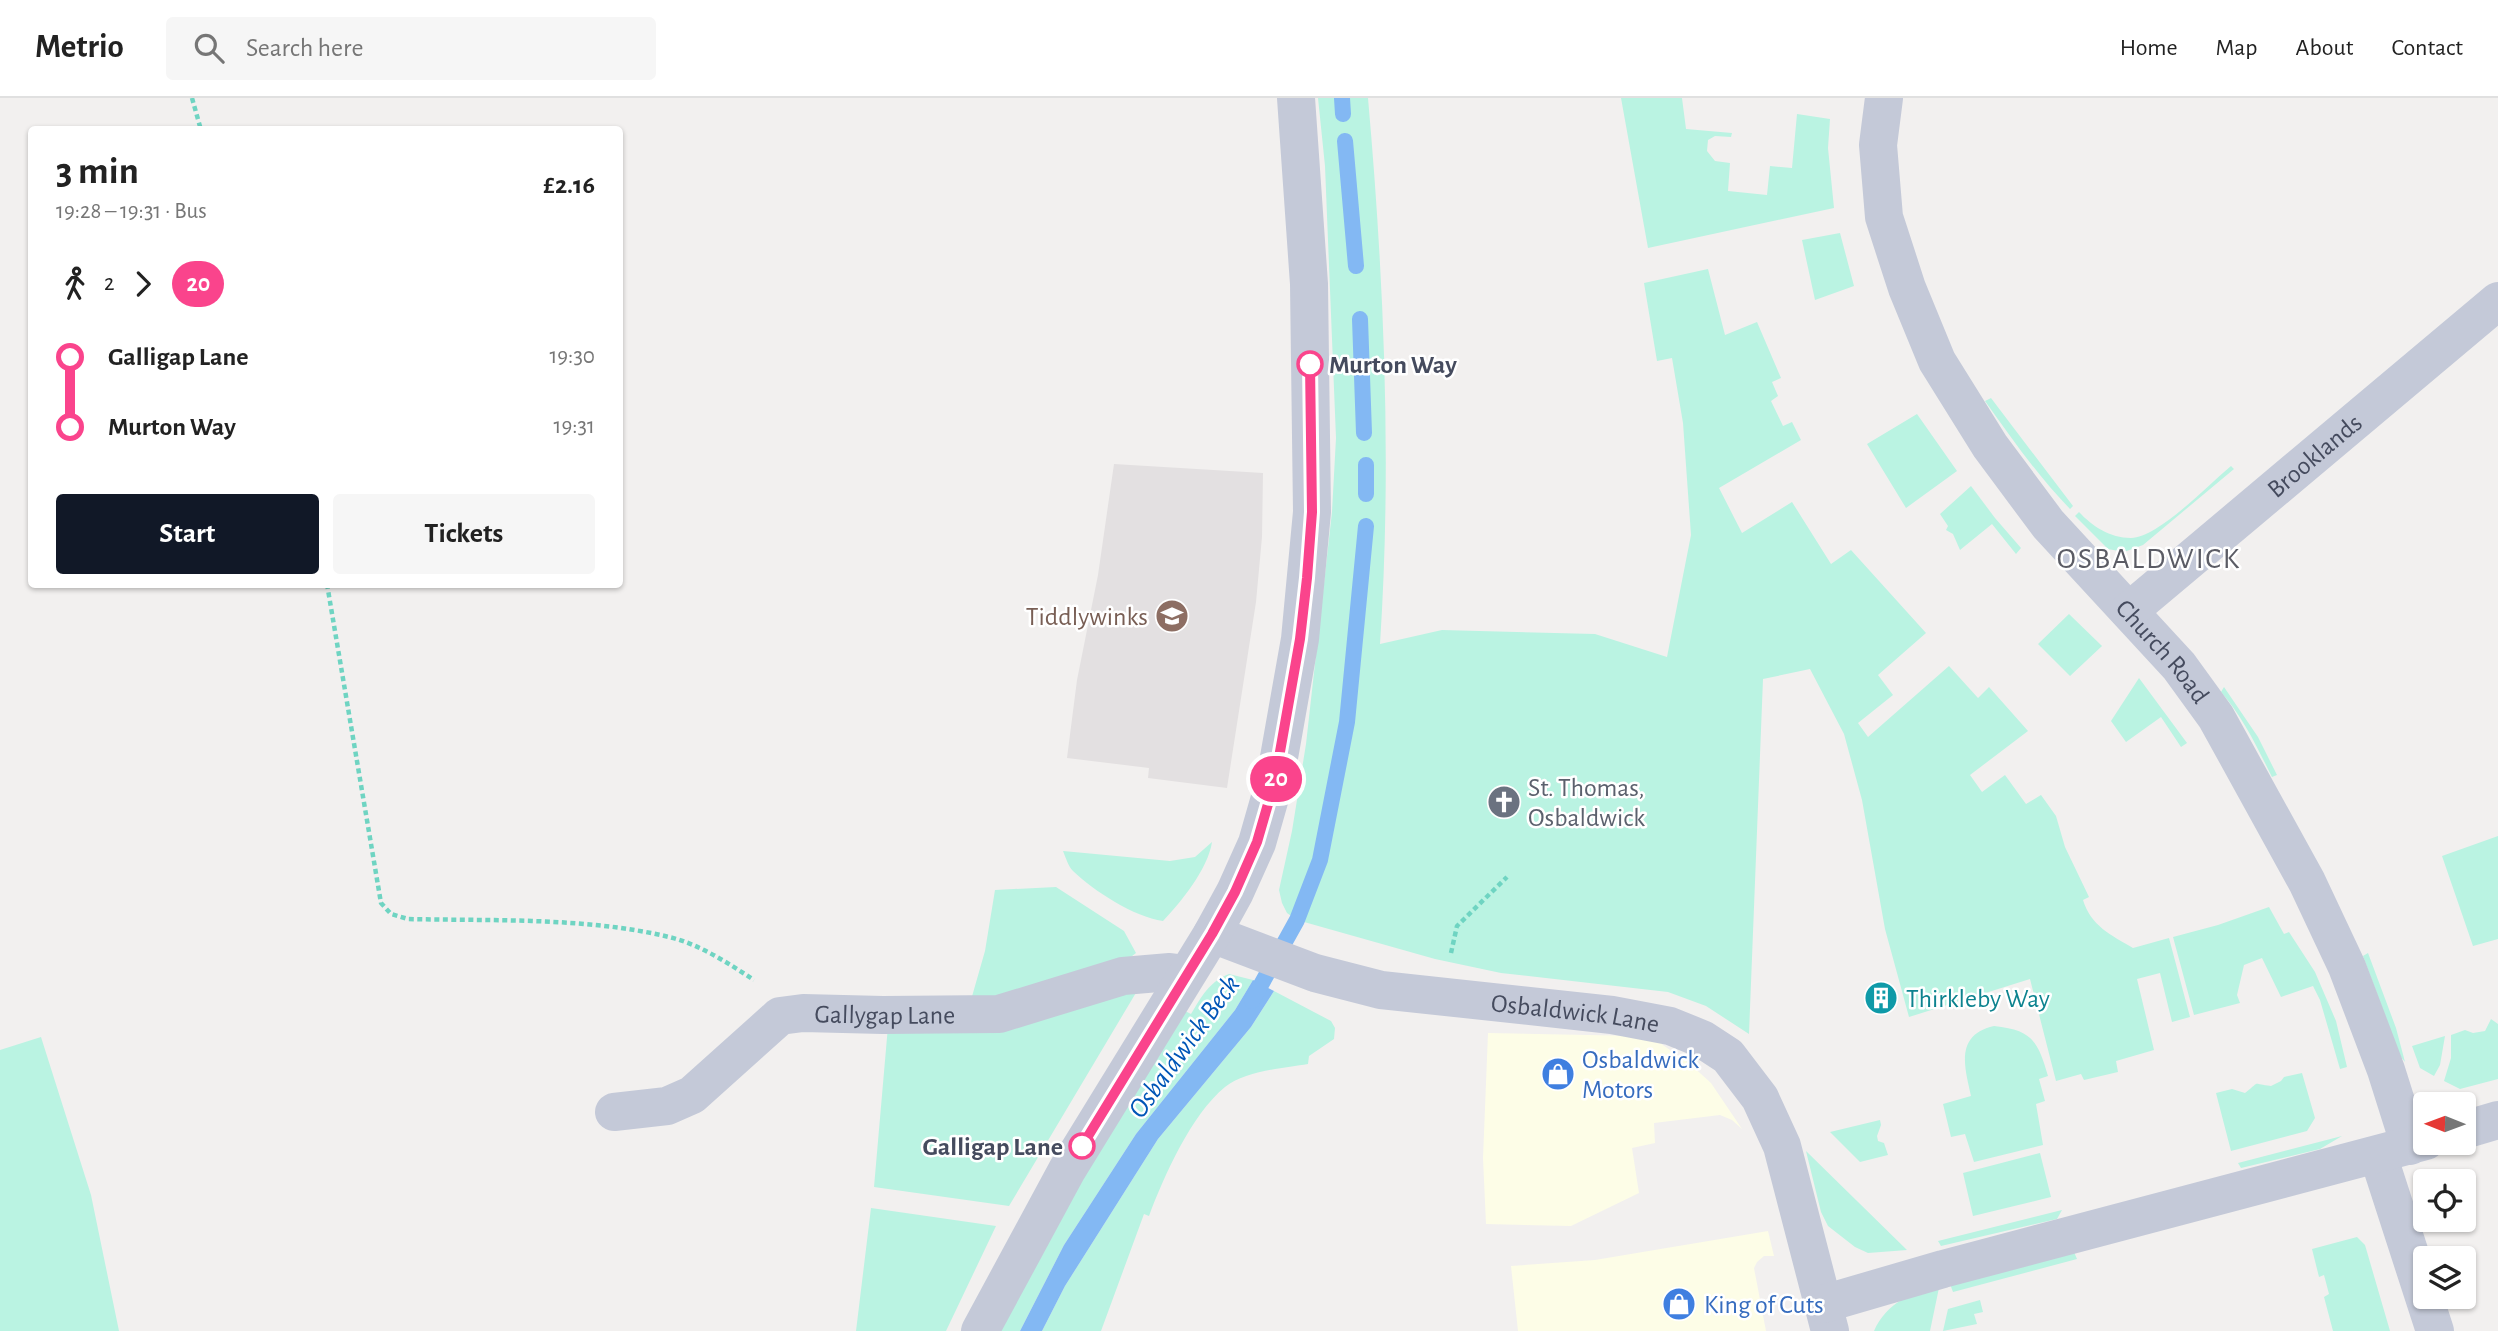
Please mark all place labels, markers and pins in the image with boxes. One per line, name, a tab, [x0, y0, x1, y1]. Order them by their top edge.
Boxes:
marker: Murton Way	[1297, 351, 1323, 377]
place label: Murton Way	[1329, 352, 1457, 378]
school or university icon: Tiddlywinks	[1153, 597, 1191, 635]
place label: Tiddlywinks	[1026, 604, 1148, 630]
place label: St. Thomas, Osbaldwick	[1528, 775, 1645, 831]
church icon: St. Thomas, Osbaldwick	[1485, 783, 1523, 821]
building icon: Thirkleby Way	[1862, 979, 1900, 1017]
place label: Thirkleby Way	[1906, 986, 2050, 1012]
place label: Osbaldwick Motors	[1582, 1047, 1699, 1103]
shop icon: Osbaldwick Motors	[1539, 1055, 1577, 1093]
marker: Galligap Lane	[1069, 1133, 1095, 1159]
place label: Galligap Lane	[923, 1134, 1063, 1160]
shop icon: King of Cuts	[1660, 1285, 1698, 1323]
place label: King of Cuts	[1704, 1292, 1824, 1318]

